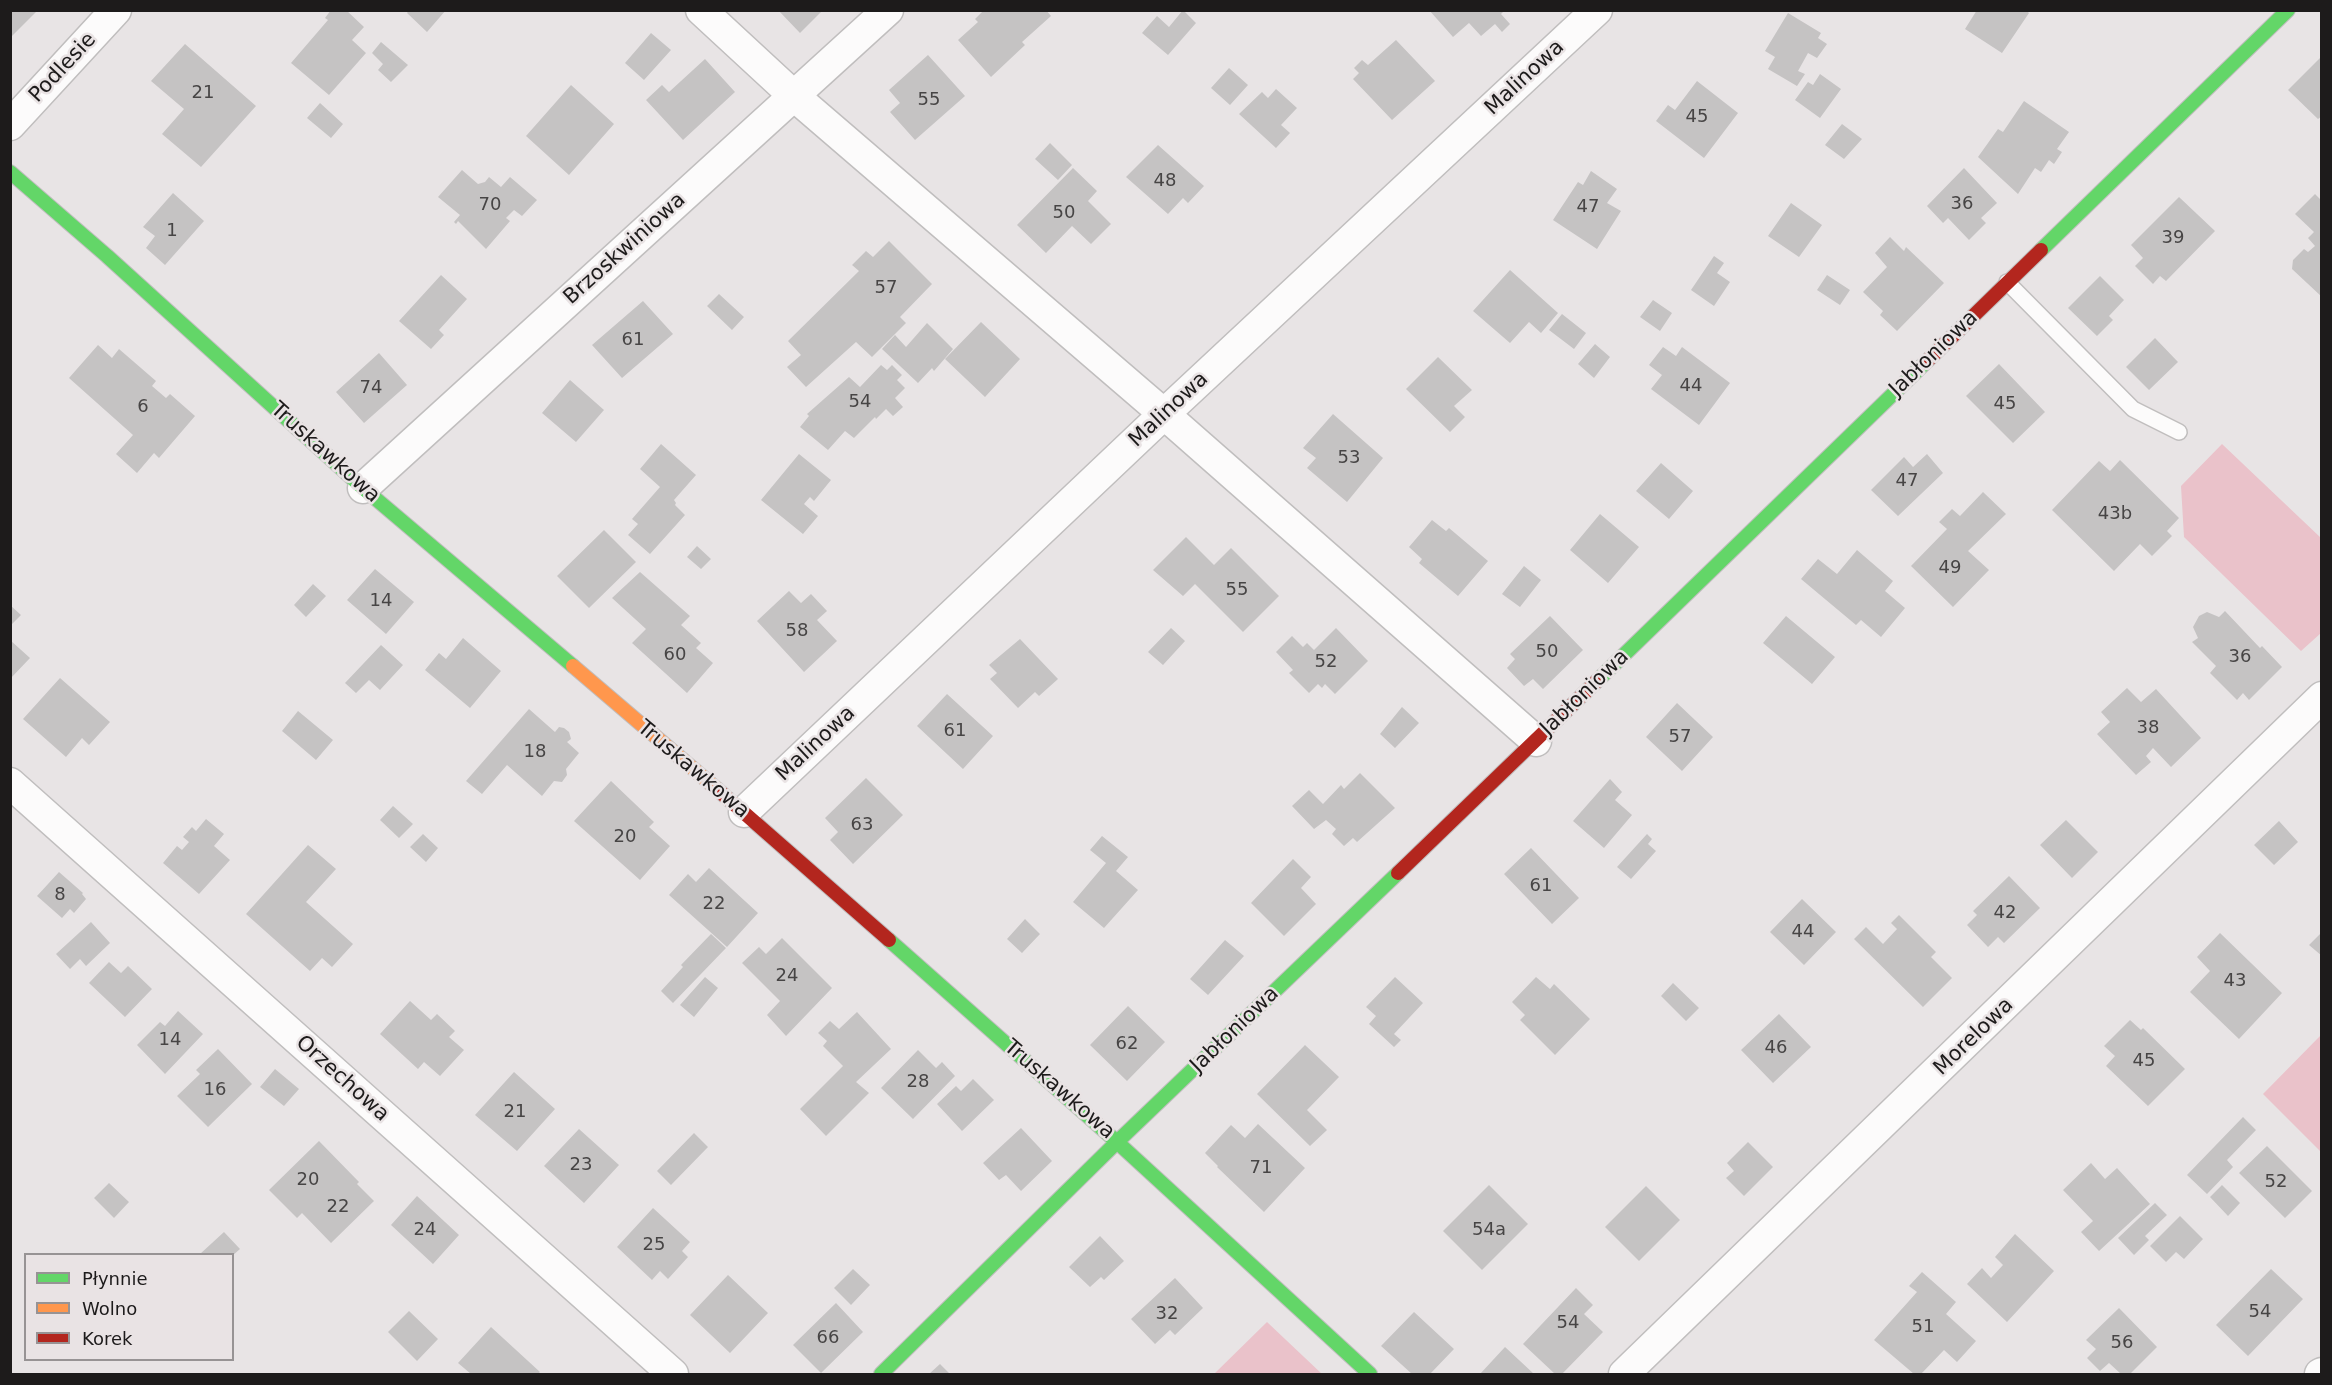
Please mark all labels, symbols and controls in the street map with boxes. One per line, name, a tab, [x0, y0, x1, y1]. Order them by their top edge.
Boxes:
street label: Podlesie	[24, 28, 102, 108]
street label: Malinowa	[1480, 35, 1570, 121]
house number: 21	[192, 82, 214, 104]
house number: 55	[918, 89, 940, 111]
house number: 45	[1686, 106, 1708, 128]
house number: 48	[1154, 170, 1176, 192]
street label: Brzoskwiniowa	[559, 188, 691, 310]
house number: 36	[1951, 193, 1973, 215]
house number: 70	[479, 194, 501, 216]
house number: 47	[1577, 196, 1599, 218]
house number: 50	[1053, 202, 1075, 224]
house number: 1	[166, 220, 178, 242]
house number: 39	[2162, 227, 2184, 249]
house number: 57	[875, 277, 897, 299]
street label: Jabłoniowa	[1885, 306, 1983, 402]
house number: 61	[622, 329, 644, 351]
street label: Malinowa	[1124, 367, 1214, 453]
house number: 44	[1680, 375, 1702, 397]
house number: 74	[360, 377, 382, 399]
house number: 54	[849, 391, 871, 413]
house number: 45	[1994, 393, 2016, 415]
house number: 6	[137, 396, 149, 418]
street label: Truskawkowa	[265, 397, 385, 509]
house number: 53	[1338, 447, 1360, 469]
house number: 47	[1896, 470, 1918, 492]
house number: 43b	[2098, 503, 2132, 525]
house number: 49	[1939, 557, 1961, 579]
house number: 55	[1226, 579, 1248, 601]
house number: 14	[370, 590, 392, 612]
house number: 58	[786, 620, 808, 642]
house number: 50	[1536, 641, 1558, 663]
house number: 60	[664, 644, 686, 666]
street label: Jabłoniowa	[1536, 645, 1634, 741]
house number: 36	[2229, 646, 2251, 668]
house number: 52	[1315, 651, 1337, 673]
street label: Malinowa	[771, 701, 861, 787]
street label: Truskawkowa	[632, 716, 754, 824]
house number: 38	[2137, 717, 2159, 739]
house number: 61	[944, 720, 966, 742]
house number: 57	[1669, 726, 1691, 748]
house number: 18	[524, 741, 546, 763]
house number: 63	[851, 814, 873, 836]
house number: 20	[614, 826, 636, 848]
house number: 61	[1530, 875, 1552, 897]
house number: 8	[54, 884, 66, 906]
house number: 22	[703, 893, 725, 915]
house number: 42	[1994, 902, 2016, 924]
house number: 44	[1792, 921, 1814, 943]
house number: 24	[776, 965, 798, 987]
house number: 43	[2224, 970, 2246, 992]
street label: Jabłoniowa	[1186, 982, 1284, 1078]
street label: Morelowa	[1929, 993, 2019, 1081]
house number: 14	[159, 1029, 181, 1051]
street label: Orzechowa	[290, 1031, 394, 1127]
house number: 62	[1116, 1033, 1138, 1055]
street label: Truskawkowa	[998, 1035, 1120, 1145]
house number: 46	[1765, 1037, 1787, 1059]
house number: 45	[2133, 1050, 2155, 1072]
house number: 28	[907, 1071, 929, 1093]
house number: 16	[204, 1079, 226, 1101]
house number: 21	[504, 1101, 526, 1123]
house number: 23	[570, 1154, 592, 1176]
house number: 71	[1250, 1157, 1272, 1179]
house number: 20	[297, 1169, 319, 1191]
house number: 52	[2265, 1171, 2287, 1193]
house number: 22	[327, 1196, 349, 1218]
house number: 24	[414, 1219, 436, 1241]
house number: 54a	[1472, 1219, 1506, 1241]
house number: 25	[643, 1234, 665, 1256]
legend	[24, 1253, 234, 1361]
text: Płynnie	[82, 1268, 148, 1289]
text: Wolno	[82, 1298, 137, 1319]
house number: 54	[2249, 1301, 2271, 1323]
house number: 32	[1156, 1303, 1178, 1325]
house number: 54	[1557, 1312, 1579, 1334]
house number: 51	[1912, 1316, 1934, 1338]
house number: 66	[817, 1327, 839, 1349]
text: Korek	[82, 1328, 132, 1349]
house number: 56	[2111, 1332, 2133, 1354]

